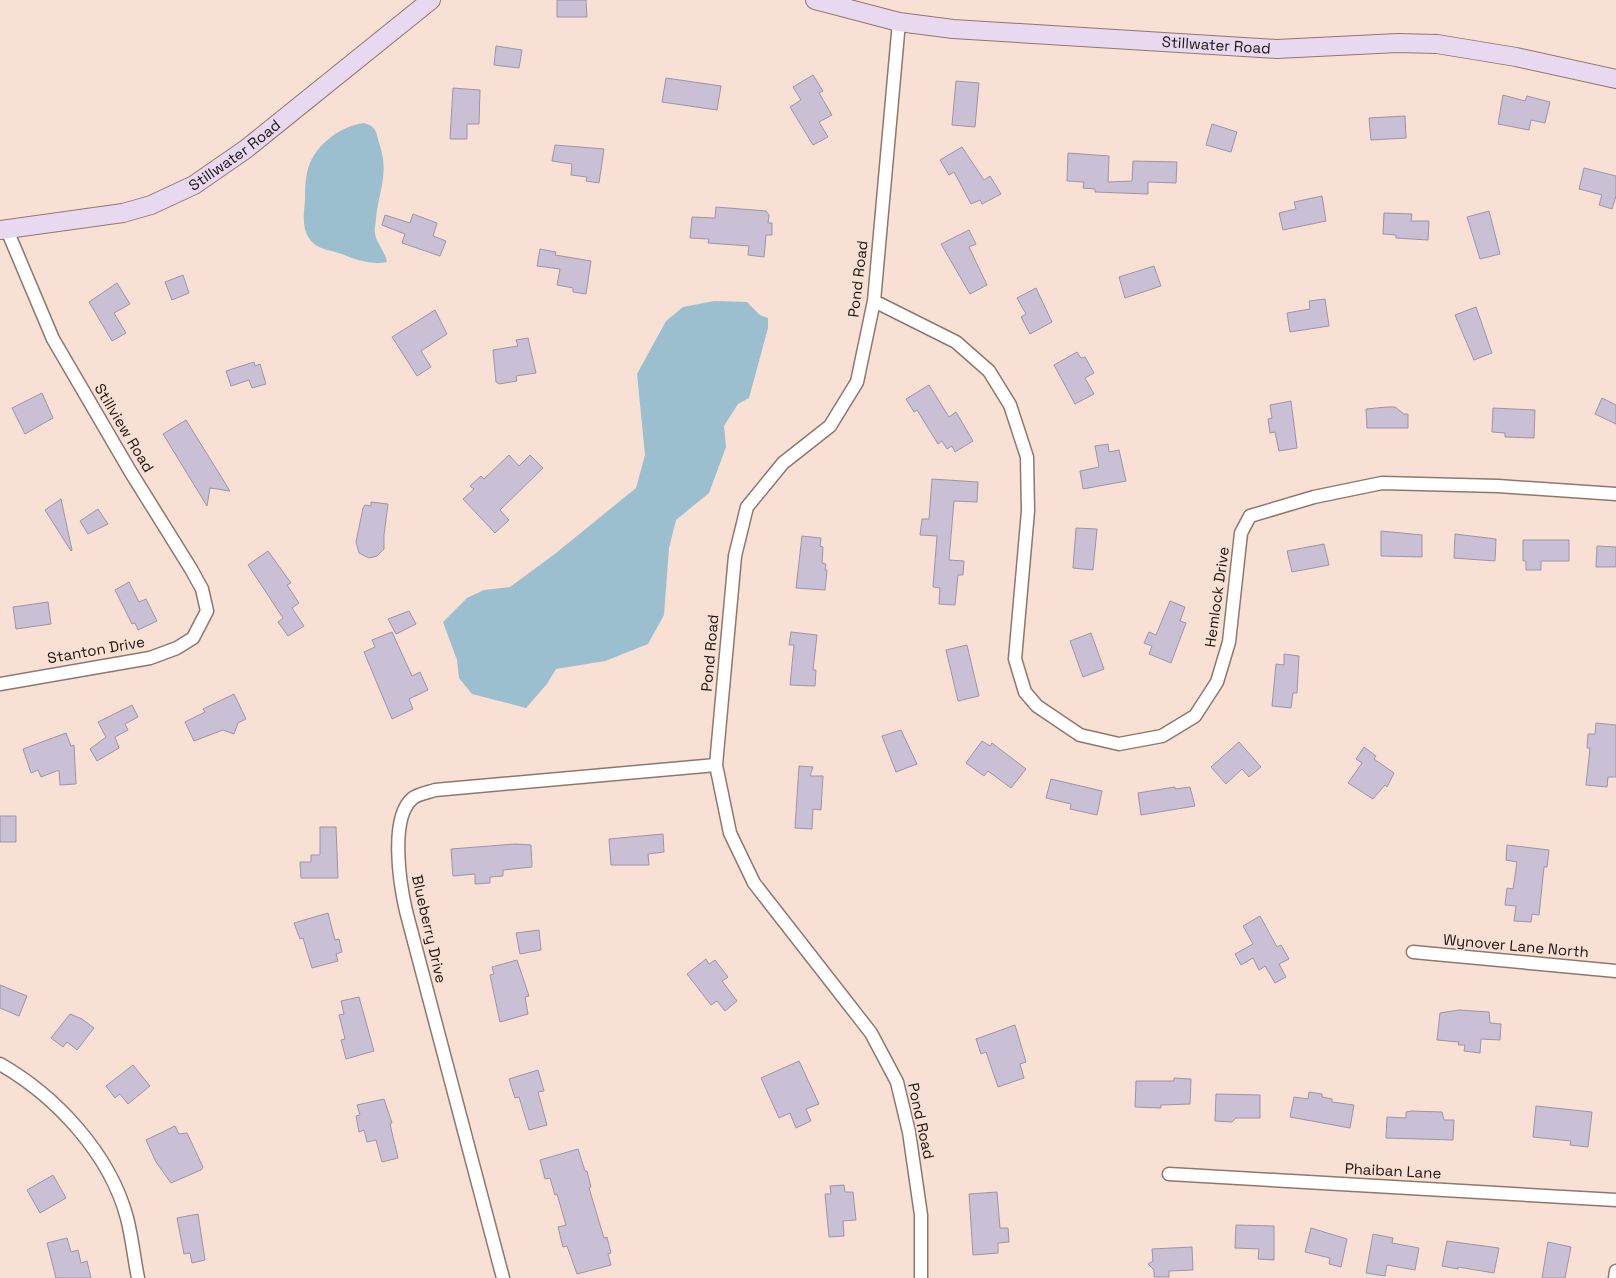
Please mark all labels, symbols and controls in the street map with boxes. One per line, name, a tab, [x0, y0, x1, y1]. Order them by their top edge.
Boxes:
street label: Stillwater Road	[1161, 32, 1271, 58]
street label: Stillwater Road	[185, 115, 284, 195]
street label: Pond Road	[843, 239, 872, 319]
street label: Stillview Road	[90, 380, 158, 476]
street label: Hemlock Drive	[1200, 545, 1233, 648]
street label: Pond Road	[697, 613, 722, 692]
street label: Stanton Drive	[46, 632, 146, 667]
street label: Blueberry Drive	[408, 873, 451, 985]
street label: Wynover Lane North	[1442, 930, 1590, 961]
street label: Pond Road	[904, 1081, 939, 1161]
street label: Phaiban Lane	[1344, 1158, 1442, 1183]

